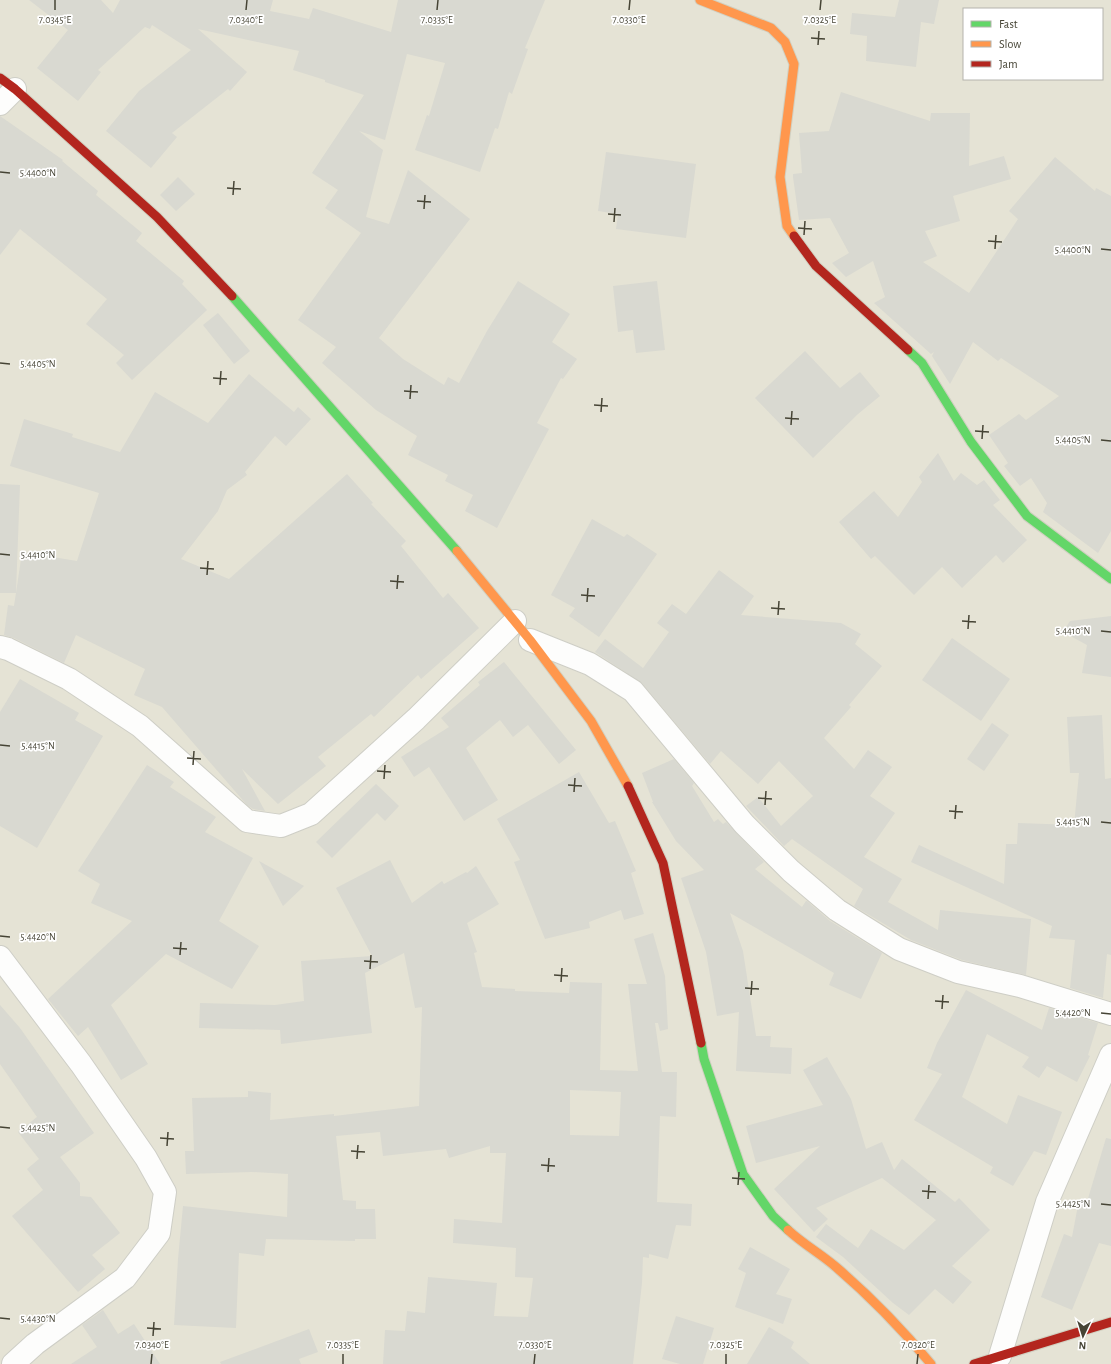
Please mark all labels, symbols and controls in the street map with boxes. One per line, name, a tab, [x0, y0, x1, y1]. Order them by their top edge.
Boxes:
legend	[963, 8, 1103, 80]
text: 7.0345°E	[39, 15, 71, 25]
text: 7.0340°E	[229, 15, 263, 25]
text: 7.0335°E	[421, 15, 453, 25]
text: 7.0330°E	[612, 15, 646, 25]
text: 7.0325°E	[804, 15, 836, 25]
text: Fast	[999, 18, 1018, 30]
text: Slow	[999, 38, 1021, 50]
text: Jam	[999, 58, 1018, 70]
text: 5.4400°N	[20, 168, 56, 178]
text: 5.4400°N	[1055, 245, 1091, 255]
text: 5.4405°N	[20, 359, 56, 369]
text: 5.4405°N	[1055, 435, 1091, 445]
text: 5.4410°N	[21, 550, 55, 560]
text: 5.4410°N	[1056, 626, 1090, 636]
text: 5.4415°N	[21, 741, 55, 751]
text: 5.4415°N	[1056, 817, 1090, 827]
text: 5.4420°N	[20, 932, 56, 942]
text: 5.4420°N	[1055, 1008, 1091, 1018]
text: 5.4425°N	[21, 1123, 55, 1133]
text: 5.4425°N	[1056, 1199, 1090, 1209]
text: 5.4430°N	[20, 1314, 56, 1324]
north arrow	[1063, 1316, 1103, 1356]
text: 7.0340°E	[135, 1340, 169, 1350]
text: 7.0335°E	[327, 1340, 359, 1350]
text: 7.0330°E	[518, 1340, 552, 1350]
text: 7.0325°E	[710, 1340, 742, 1350]
text: 7.0320°E	[901, 1340, 935, 1350]
text: N	[1078, 1340, 1087, 1351]

